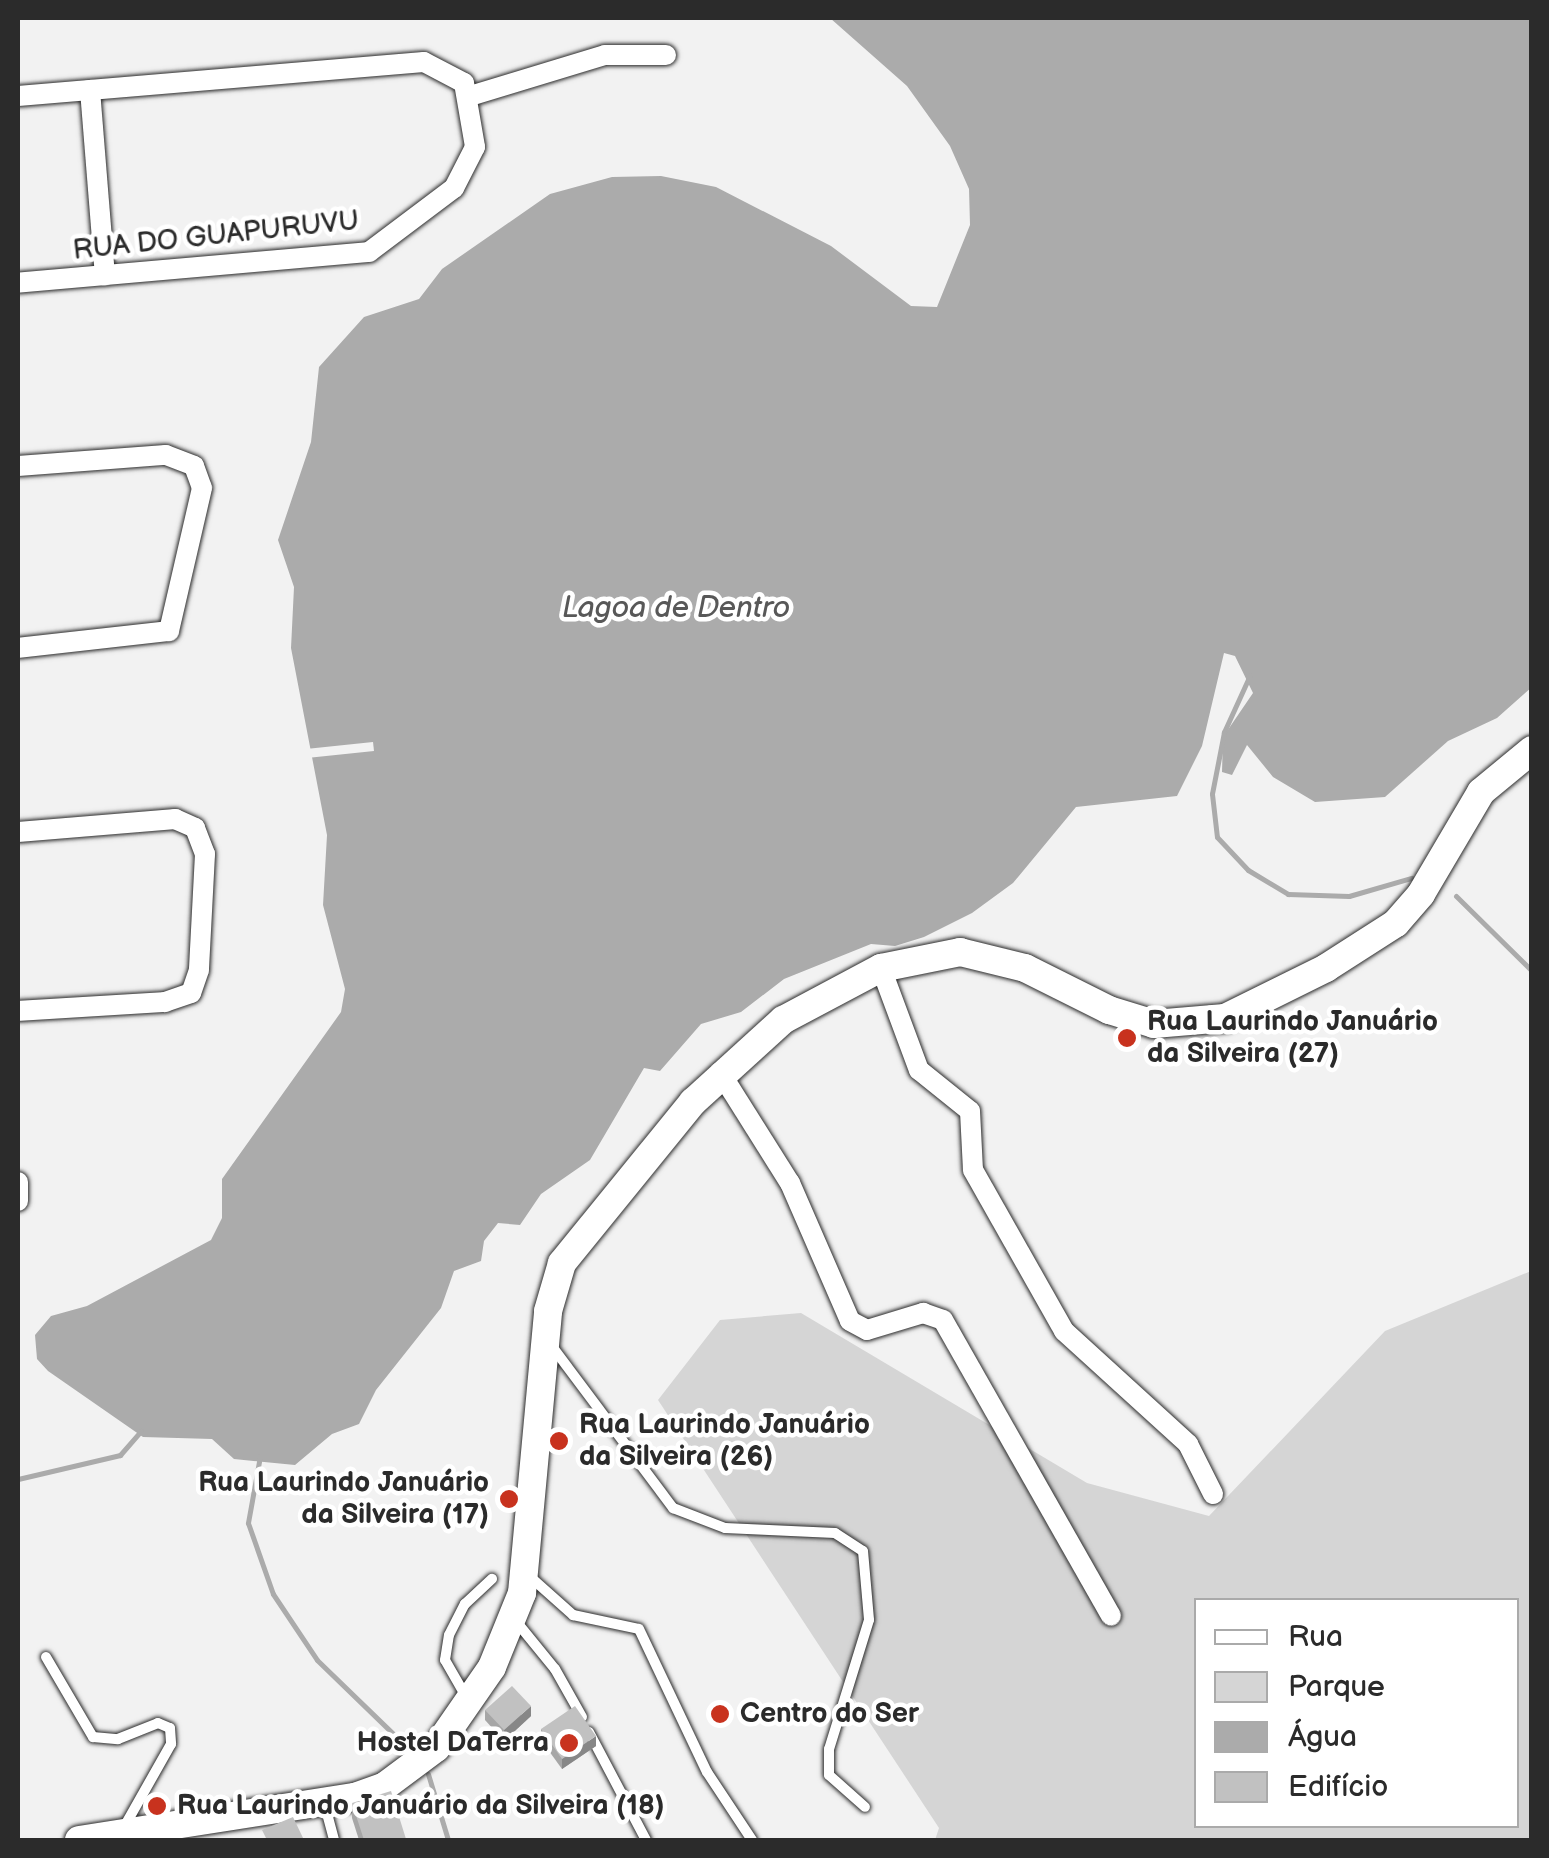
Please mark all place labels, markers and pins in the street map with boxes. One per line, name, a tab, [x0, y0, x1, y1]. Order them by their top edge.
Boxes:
place label: Rua Laurindo Januário da Silveira (27)	[1147, 1005, 1438, 1071]
marker: Rua Laurindo Januário da Silveira (27)	[1116, 1027, 1138, 1049]
place label: Rua Laurindo Januário da Silveira (26)	[579, 1408, 870, 1474]
marker: Rua Laurindo Januário da Silveira (26)	[548, 1430, 570, 1452]
place label: Rua Laurindo Januário da Silveira (17)	[198, 1466, 489, 1532]
marker: Rua Laurindo Januário da Silveira (17)	[498, 1488, 520, 1510]
place label: Centro do Ser	[740, 1697, 919, 1731]
marker: Centro do Ser	[709, 1703, 731, 1725]
place label: Hostel DaTerra	[357, 1726, 549, 1760]
marker: Hostel DaTerra	[558, 1732, 580, 1754]
place label: Rua Laurindo Januário da Silveira (18)	[177, 1789, 664, 1823]
marker: Rua Laurindo Januário da Silveira (18)	[146, 1795, 168, 1817]

